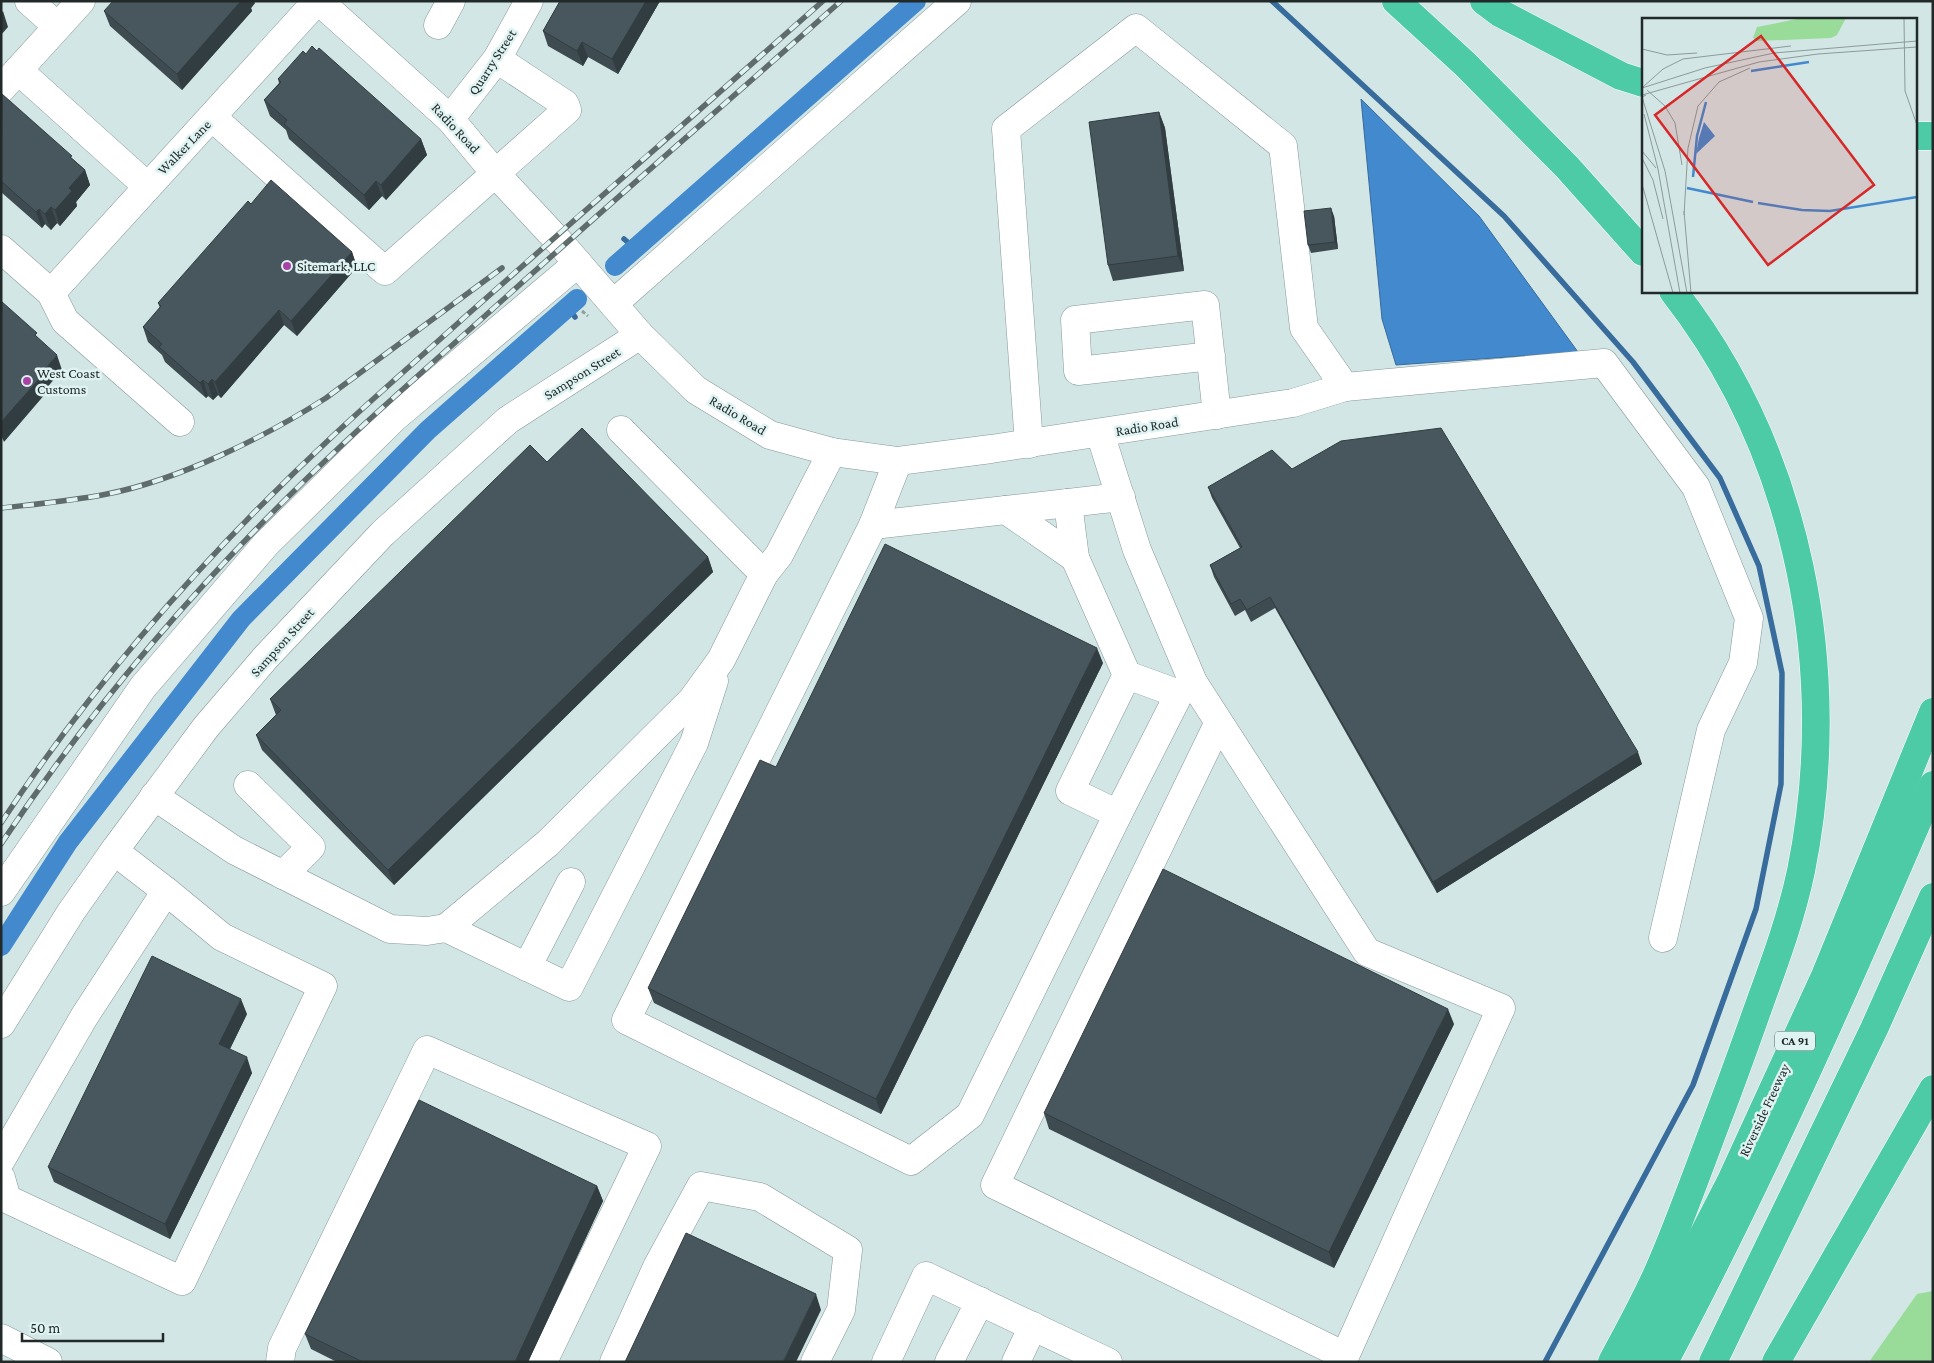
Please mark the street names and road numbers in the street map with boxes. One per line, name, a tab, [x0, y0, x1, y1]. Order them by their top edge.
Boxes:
street label: Quarry Street	[465, 26, 519, 98]
street label: Radio Road	[429, 99, 484, 157]
street label: Walker Lane	[154, 116, 214, 178]
street label: Sampson Street	[541, 343, 623, 403]
street label: Radio Road	[707, 392, 770, 438]
street label: Radio Road	[1115, 413, 1180, 439]
street label: Sampson Street	[247, 604, 317, 680]
road number: CA 91	[1775, 1032, 1815, 1050]
street label: Riverside Freeway	[1735, 1060, 1793, 1159]

